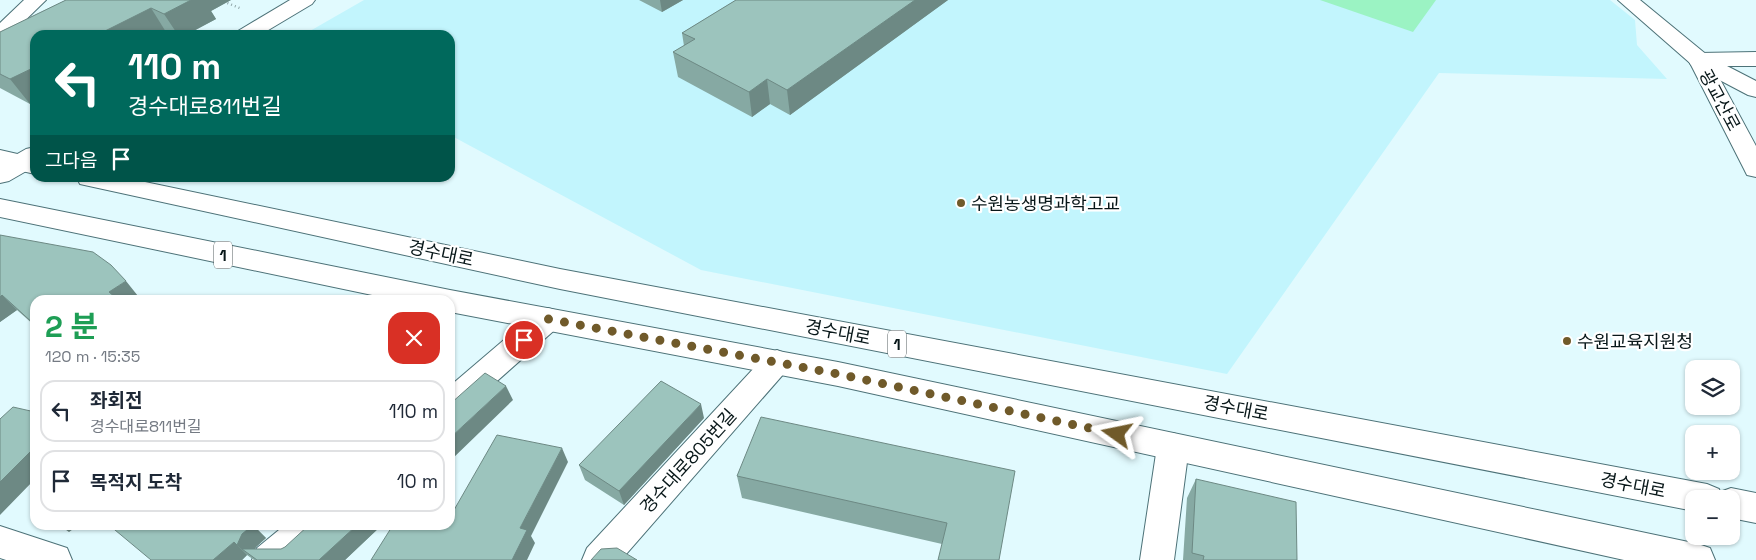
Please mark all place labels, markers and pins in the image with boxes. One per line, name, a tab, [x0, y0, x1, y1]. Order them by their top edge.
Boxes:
place label: 수원농생명과학고교	[971, 192, 1120, 215]
marker: 수원농생명과학고교	[955, 197, 967, 209]
pin	[503, 319, 545, 361]
place label: 수원교육지원청	[1577, 330, 1693, 353]
marker: 수원교육지원청	[1561, 335, 1573, 347]

